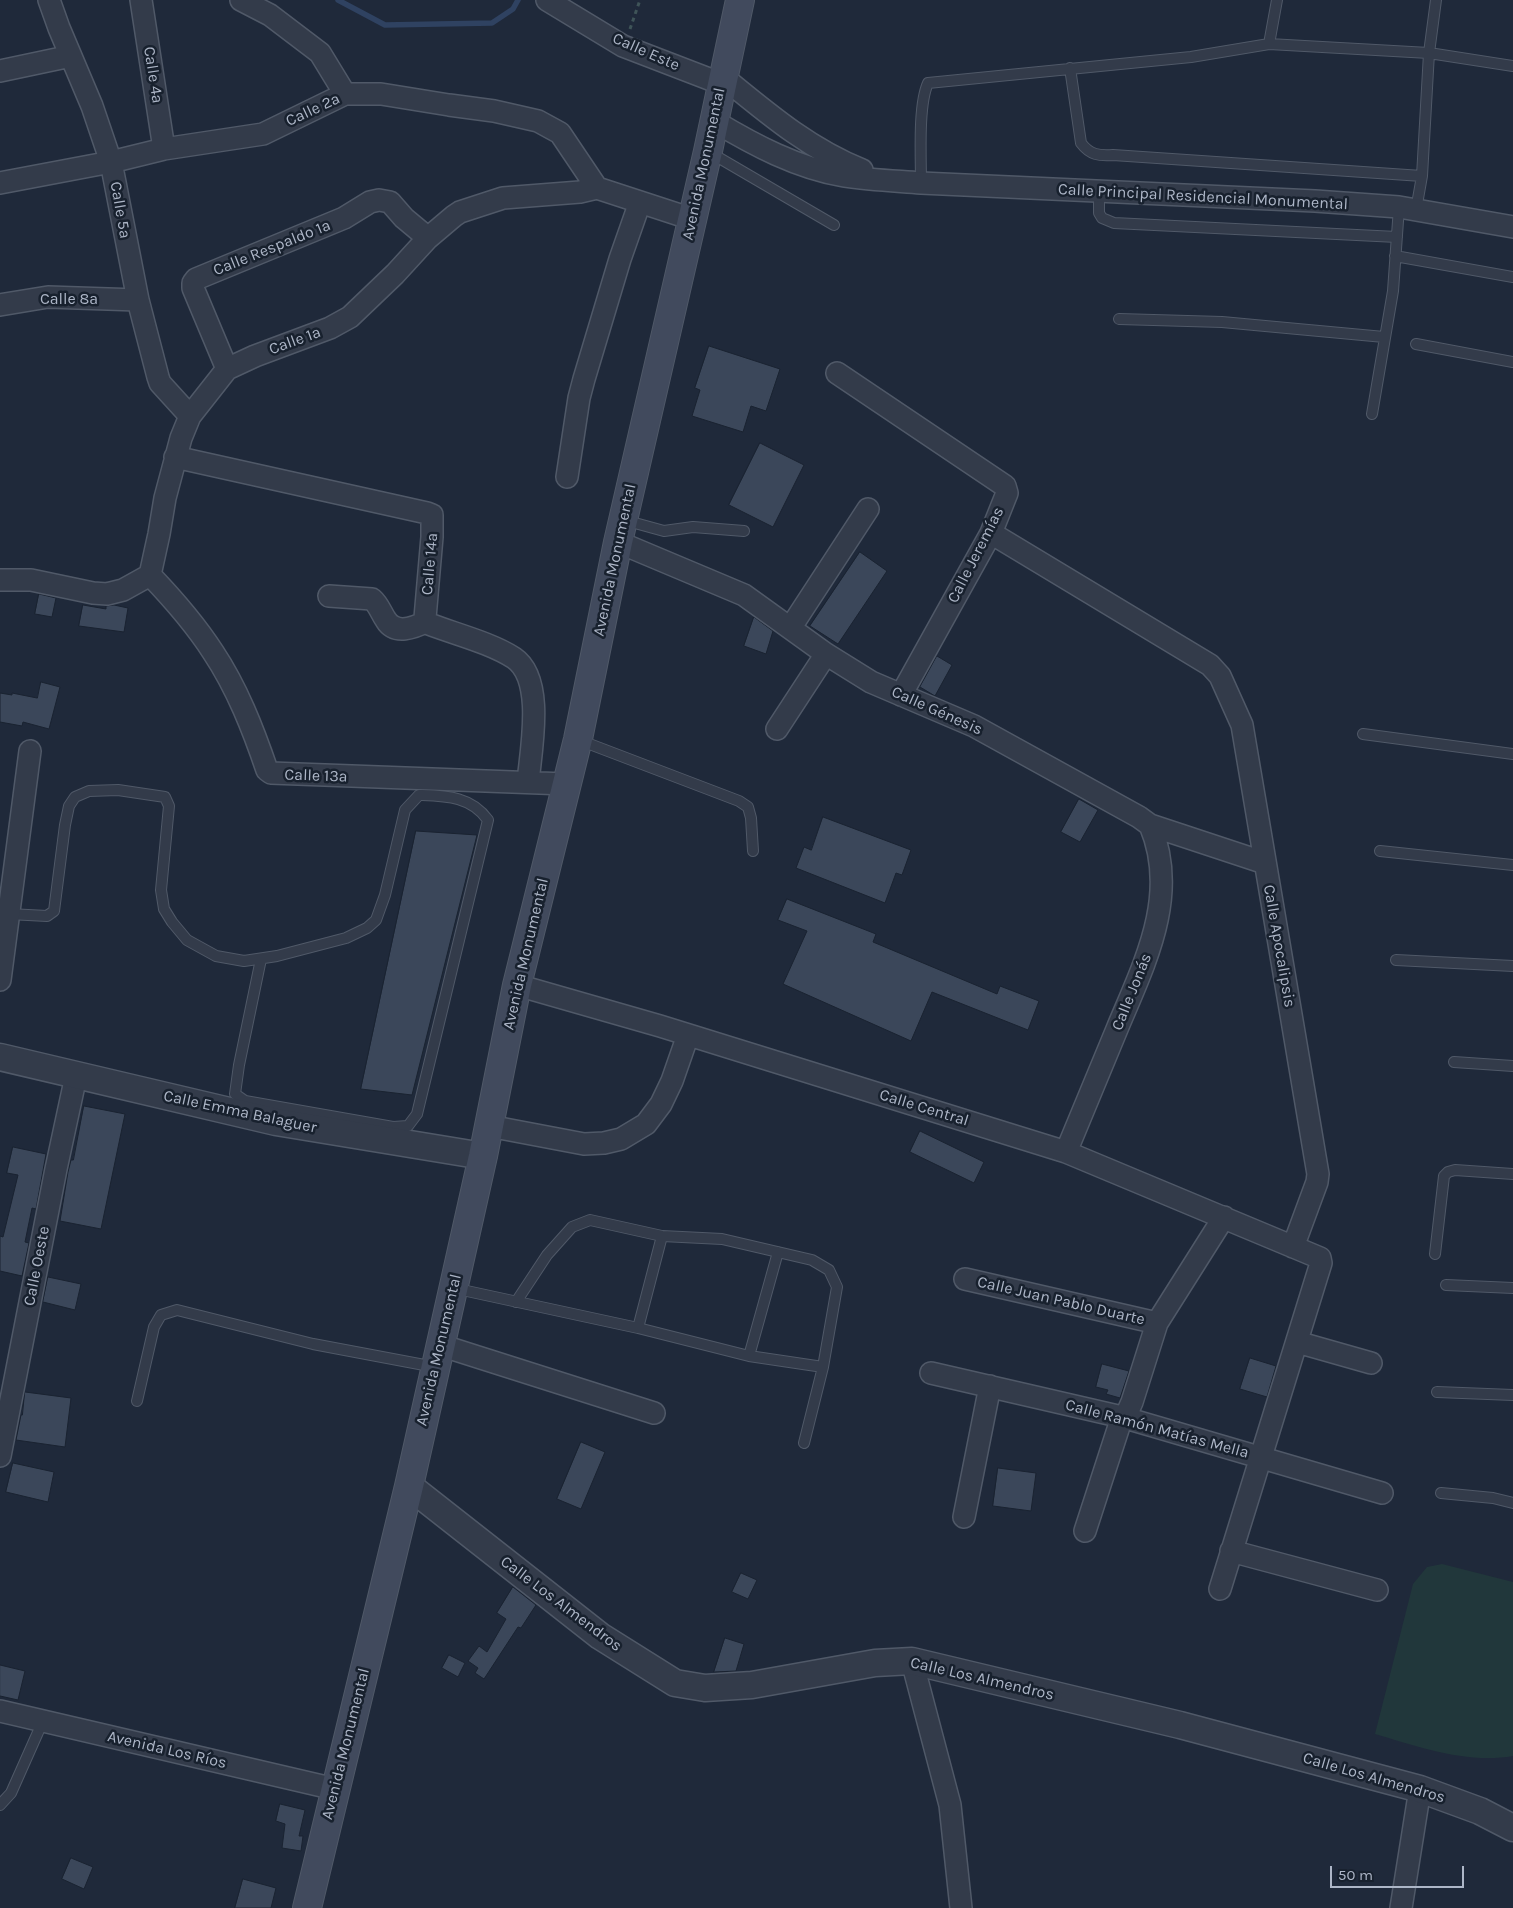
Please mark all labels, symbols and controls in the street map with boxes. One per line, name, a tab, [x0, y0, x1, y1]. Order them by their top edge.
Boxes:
street label: Calle Este	[610, 29, 682, 75]
street label: Calle 4a	[139, 45, 167, 105]
street label: Avenida Monumental	[678, 86, 730, 242]
street label: Calle 2a	[283, 89, 343, 131]
street label: Calle 5a	[106, 180, 134, 240]
street label: Calle Principal Residencial Monumental	[1057, 180, 1349, 214]
street label: Calle Respaldo 1a	[211, 216, 333, 280]
street label: Calle 8a	[40, 289, 98, 309]
street label: Calle 1a	[266, 323, 324, 359]
street label: Avenida Monumental	[589, 482, 641, 638]
street label: Calle Jeremías	[944, 504, 1008, 606]
street label: Calle 14a	[418, 532, 442, 596]
street label: Calle Génesis	[889, 682, 985, 740]
street label: Calle 13a	[284, 765, 348, 787]
street label: Avenida Monumental	[499, 876, 553, 1032]
street label: Calle Apocalipsis	[1259, 883, 1299, 1009]
street label: Calle Jonás	[1108, 951, 1156, 1033]
street label: Calle Central	[877, 1085, 971, 1131]
street label: Calle Emma Balaguer	[162, 1086, 318, 1138]
street label: Calle Oeste	[20, 1225, 54, 1307]
street label: Avenida Monumental	[412, 1272, 466, 1428]
street label: Calle Juan Pablo Duarte	[975, 1272, 1147, 1330]
street label: Calle Ramón Matías Mella	[1063, 1395, 1251, 1463]
street label: Calle Los Almendros	[497, 1552, 625, 1656]
street label: Calle Los Almendros	[908, 1653, 1056, 1705]
street label: Avenida Monumental	[318, 1666, 374, 1822]
street label: Avenida Los Ríos	[106, 1727, 228, 1773]
street label: Calle Los Almendros	[1301, 1749, 1447, 1807]
scale bar	[1333, 1856, 1467, 1888]
text: 50 m	[1338, 1866, 1373, 1884]

